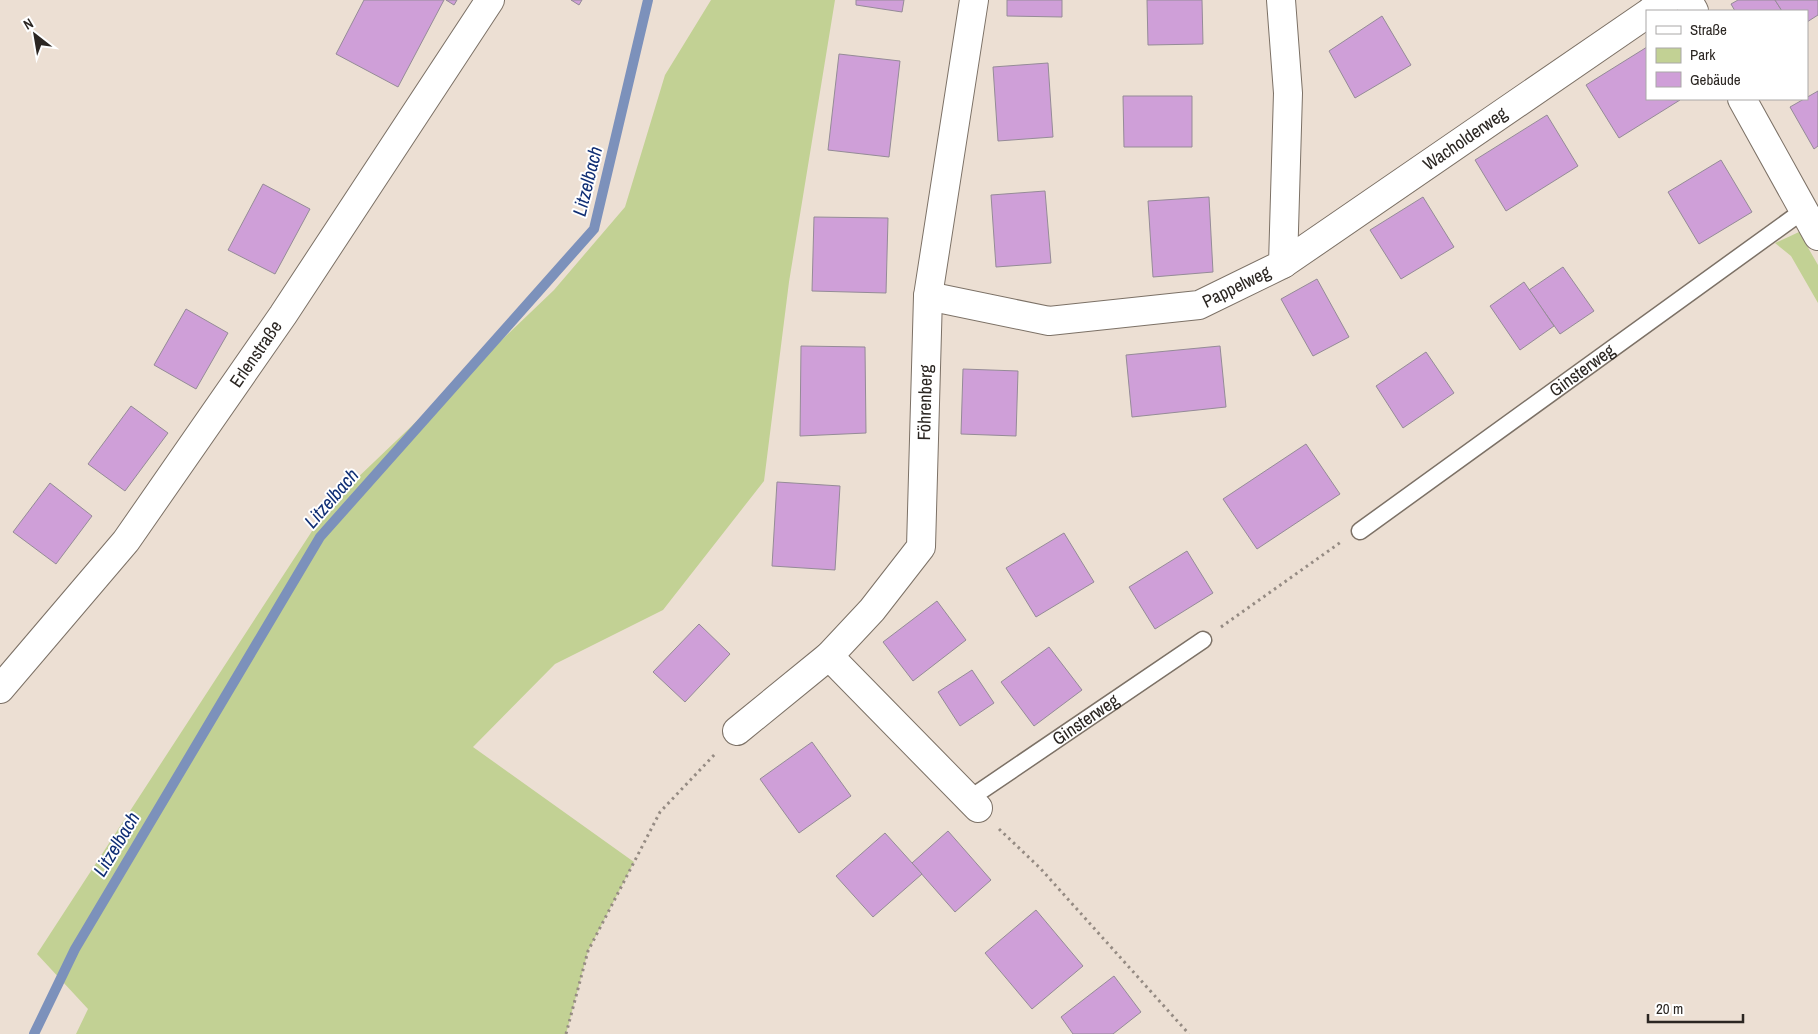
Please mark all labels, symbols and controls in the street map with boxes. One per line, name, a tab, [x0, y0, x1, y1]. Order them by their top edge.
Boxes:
north arrow	[10, 10, 60, 60]
legend	[1646, 10, 1808, 100]
text: N	[20, 14, 36, 34]
text: Straße	[1690, 19, 1727, 40]
text: Park	[1690, 44, 1716, 65]
text: Gebäude	[1690, 69, 1741, 90]
street label: Wacholderweg	[1418, 100, 1513, 176]
water label: Litzelbach	[566, 143, 608, 219]
street label: Pappelweg	[1198, 259, 1275, 314]
street label: Erlenstraße	[223, 315, 288, 392]
street label: Ginsterweg	[1544, 337, 1620, 402]
street label: Föhrenberg	[911, 364, 938, 441]
water label: Litzelbach	[298, 463, 364, 533]
street label: Ginsterweg	[1047, 687, 1124, 751]
water label: Litzelbach	[87, 807, 145, 881]
scale bar	[1648, 992, 1743, 1024]
text: 20 m	[1656, 998, 1683, 1019]

